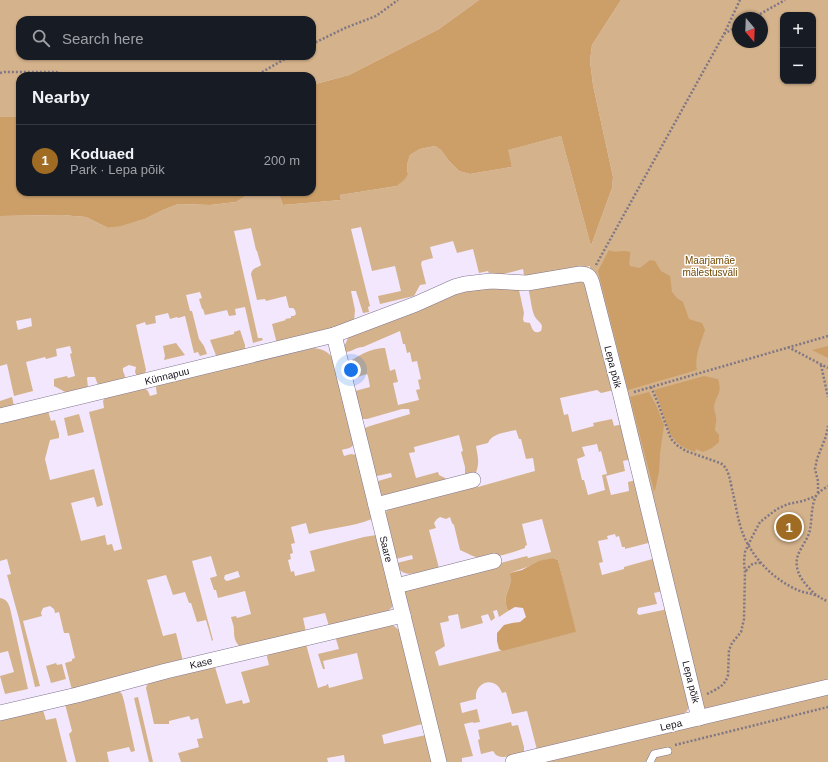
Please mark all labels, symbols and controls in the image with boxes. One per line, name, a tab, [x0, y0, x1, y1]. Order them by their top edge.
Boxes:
north arrow	[732, 12, 768, 48]
map controls	[780, 12, 816, 84]
button: +	[780, 12, 816, 48]
search box	[16, 16, 316, 60]
icon: search	[30, 27, 52, 49]
text: Search here	[62, 30, 144, 47]
button: −	[780, 48, 816, 84]
text: Nearby	[32, 88, 90, 107]
text: Koduaed	[70, 145, 134, 162]
text: 1	[41, 153, 49, 168]
text: 200 m	[264, 153, 300, 168]
text: Park · Lepa põik	[70, 162, 165, 177]
park label: Maarjamäe mälestusväli	[682, 255, 738, 278]
street label: Lepa põik	[602, 345, 624, 390]
your location	[341, 360, 361, 380]
street label: Künnapuu	[144, 365, 190, 387]
pin: 1	[776, 512, 802, 542]
street label: Saare	[377, 535, 395, 564]
street label: Kase	[189, 655, 214, 671]
street label: Lepa põik	[680, 660, 702, 705]
street label: Lepa	[659, 717, 684, 733]

